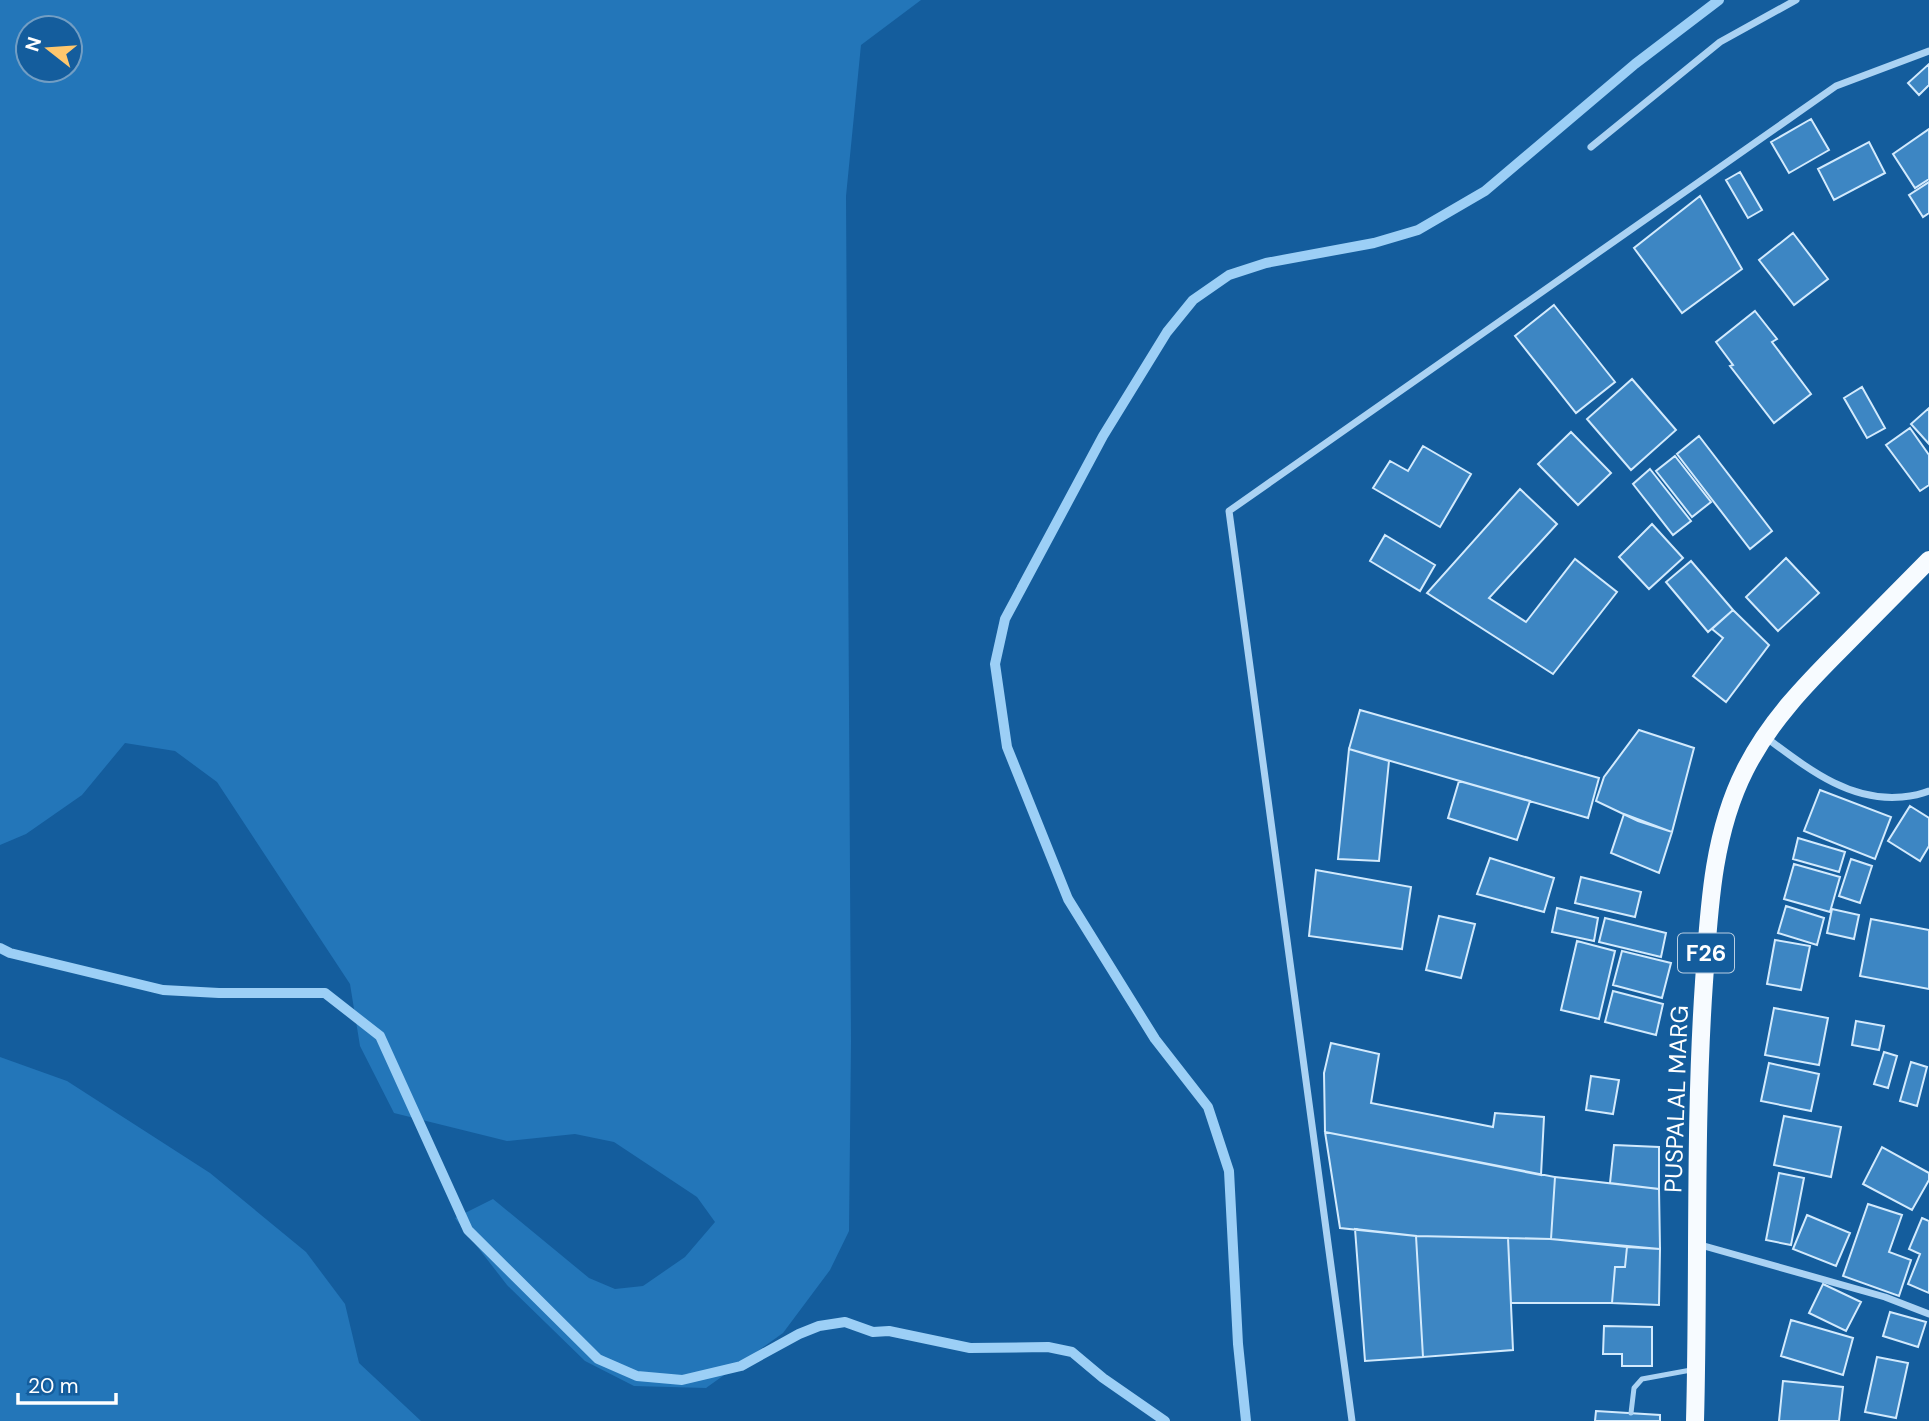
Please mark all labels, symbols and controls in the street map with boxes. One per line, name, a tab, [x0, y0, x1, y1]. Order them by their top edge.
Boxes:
north arrow	[14, 14, 84, 84]
text: N	[19, 34, 47, 54]
road number: F26	[1678, 934, 1734, 972]
street label: PUSPALAL MARG	[1657, 1005, 1695, 1193]
scale bar	[18, 1362, 116, 1406]
text: 20 m	[28, 1372, 79, 1400]

